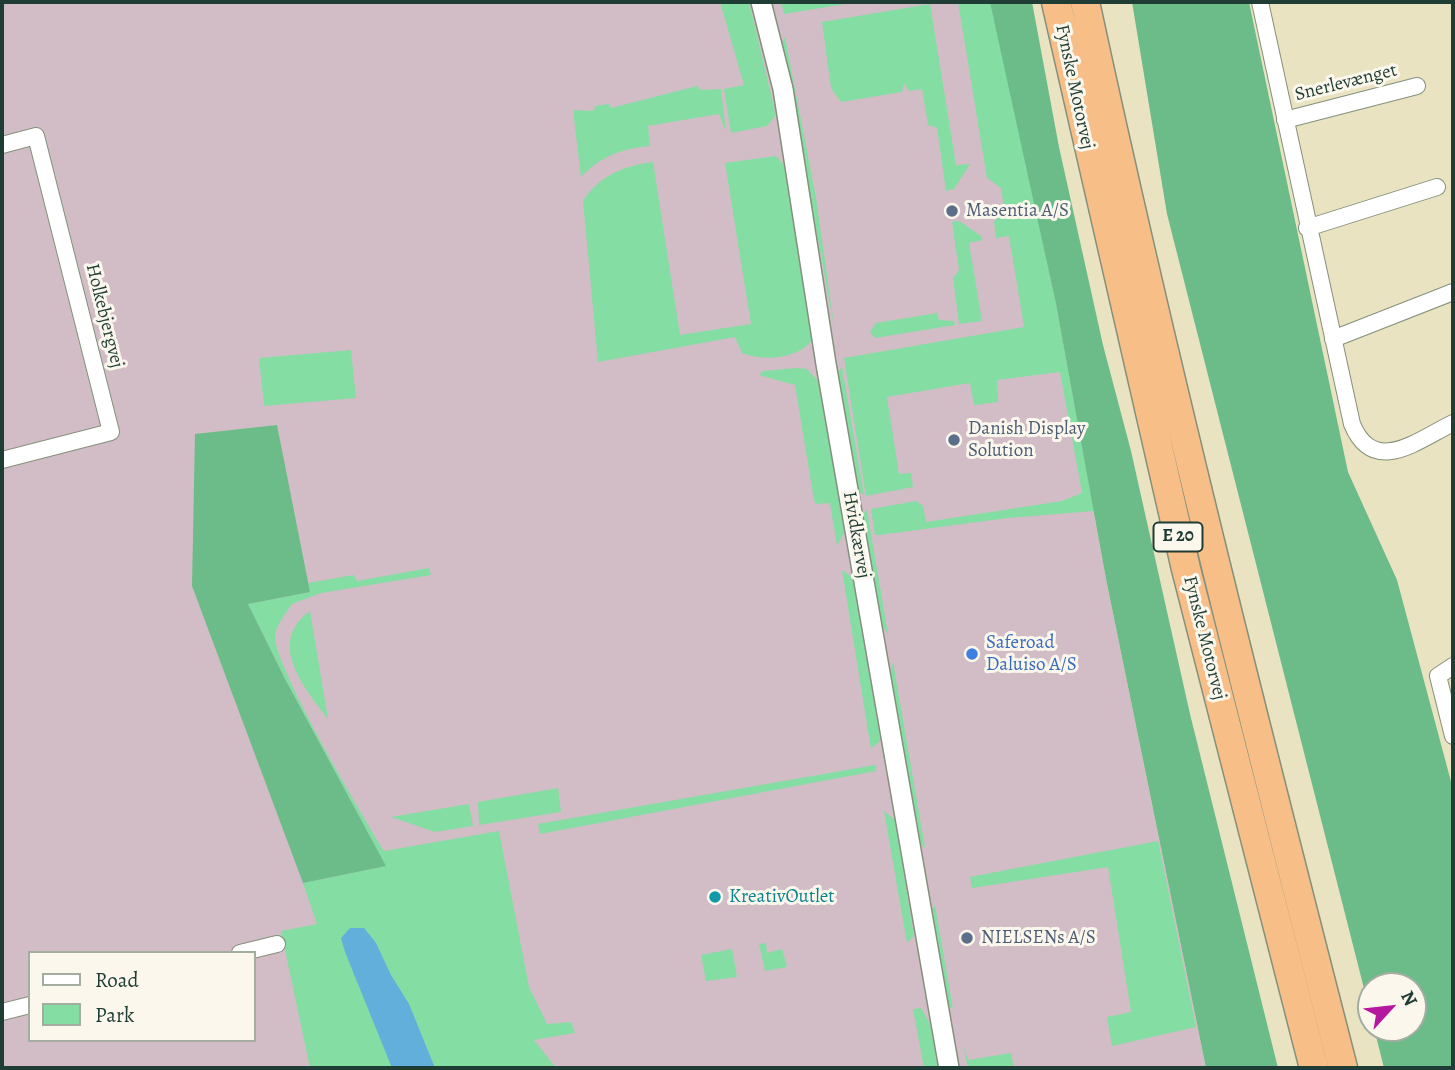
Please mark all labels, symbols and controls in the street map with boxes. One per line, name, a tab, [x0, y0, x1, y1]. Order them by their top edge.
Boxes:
street label: Fynske Motorvej	[1050, 22, 1098, 152]
street label: Snerlevænget	[1293, 59, 1399, 107]
place label: Masentia A/S	[966, 200, 1069, 222]
marker: Masentia A/S	[944, 203, 960, 219]
street label: Holkebjergvej	[80, 261, 128, 371]
place label: Danish Display Solution	[968, 418, 1086, 462]
marker: Danish Display Solution	[946, 432, 962, 448]
street label: Hvidkærvej	[837, 490, 875, 580]
road number: E 20	[1154, 522, 1202, 552]
street label: Fynske Motorvej	[1178, 573, 1230, 703]
place label: Saferoad Daluiso A/S	[986, 632, 1077, 676]
marker: Saferoad Daluiso A/S	[964, 646, 980, 662]
place label: KreativOutlet	[729, 886, 835, 908]
marker: KreativOutlet	[707, 889, 723, 905]
place label: NIELSENs A/S	[981, 927, 1096, 949]
marker: NIELSENs A/S	[959, 930, 975, 946]
legend	[28, 951, 256, 1042]
text: Road	[95, 966, 139, 994]
north arrow	[1357, 972, 1427, 1042]
text: N	[1394, 986, 1424, 1010]
text: Park	[95, 1001, 134, 1029]

